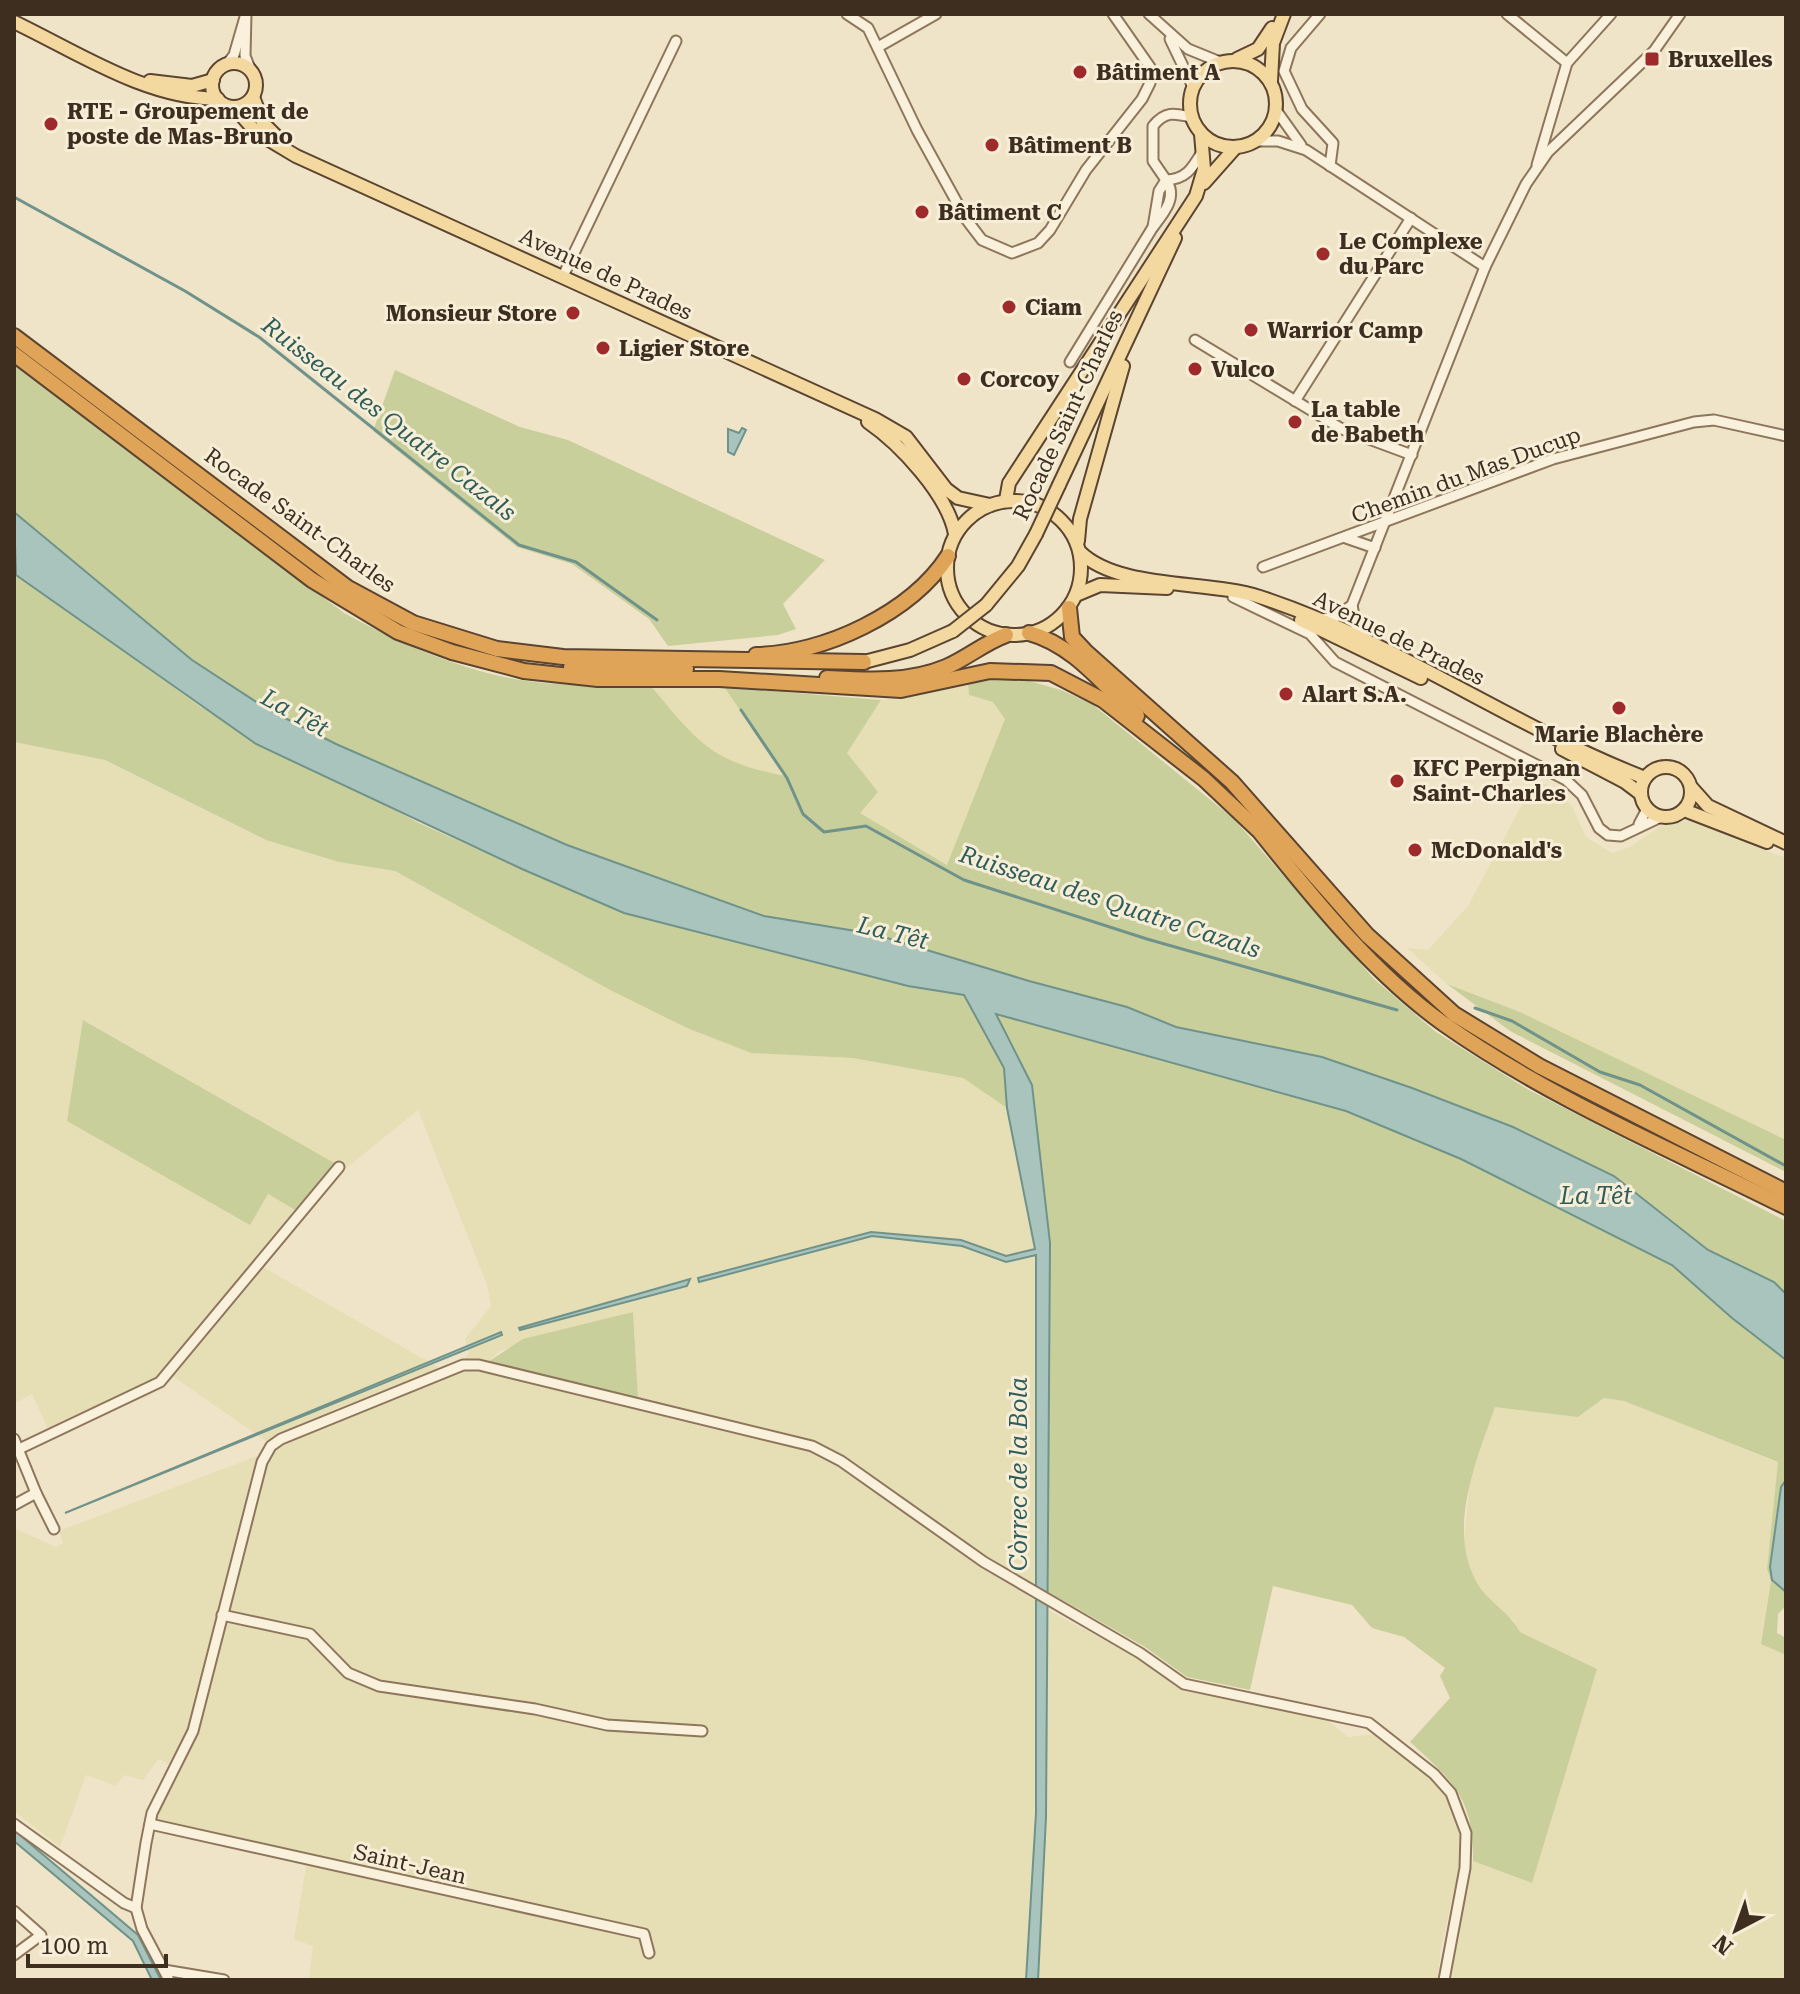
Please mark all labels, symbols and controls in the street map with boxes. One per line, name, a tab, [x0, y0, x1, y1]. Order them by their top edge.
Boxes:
place label: Bruxelles	[1668, 47, 1773, 72]
marker: Bruxelles	[1643, 50, 1661, 68]
place label: Bâtiment A	[1096, 60, 1220, 85]
marker: Bâtiment A	[1071, 63, 1089, 81]
place label: RTE - Groupement de poste de Mas-Bruno	[67, 99, 309, 149]
marker: RTE - Groupement de poste de Mas-Bruno	[42, 115, 60, 133]
place label: Bâtiment B	[1008, 133, 1132, 158]
marker: Bâtiment B	[983, 136, 1001, 154]
place label: Bâtiment C	[938, 200, 1062, 225]
marker: Bâtiment C	[913, 203, 931, 221]
street label: Avenue de Prades	[516, 223, 696, 325]
place label: Le Complexe du Parc	[1339, 229, 1483, 279]
marker: Le Complexe du Parc	[1314, 245, 1332, 263]
place label: Ciam	[1025, 295, 1082, 320]
marker: Ciam	[1000, 298, 1018, 316]
place label: Monsieur Store	[386, 301, 557, 326]
marker: Monsieur Store	[564, 304, 582, 322]
street label: Rocade Saint-Charles	[1008, 306, 1128, 524]
water label: Ruisseau des Quatre Cazals	[256, 311, 521, 527]
place label: Warrior Camp	[1267, 318, 1423, 343]
marker: Warrior Camp	[1242, 321, 1260, 339]
place label: Ligier Store	[619, 336, 749, 361]
marker: Ligier Store	[594, 339, 612, 357]
place label: Vulco	[1211, 357, 1275, 382]
marker: Vulco	[1186, 360, 1204, 378]
place label: Corcoy	[980, 367, 1060, 392]
marker: Corcoy	[955, 370, 973, 388]
place label: La table de Babeth	[1311, 397, 1424, 447]
marker: La table de Babeth	[1286, 413, 1304, 431]
street label: Chemin du Mas Ducup	[1348, 422, 1584, 528]
street label: Rocade Saint-Charles	[200, 442, 400, 598]
street label: Avenue de Prades	[1309, 586, 1489, 690]
place label: Alart S.A.	[1302, 682, 1407, 707]
water label: La Têt	[256, 683, 333, 743]
marker: Alart S.A.	[1277, 685, 1295, 703]
marker: Marie Blachère	[1610, 699, 1628, 717]
place label: Marie Blachère	[1535, 722, 1704, 747]
place label: KFC Perpignan Saint-Charles	[1413, 756, 1581, 806]
marker: KFC Perpignan Saint-Charles	[1388, 772, 1406, 790]
place label: McDonald's	[1431, 838, 1562, 863]
water label: Ruisseau des Quatre Cazals	[955, 840, 1264, 964]
marker: McDonald's	[1406, 841, 1424, 859]
water label: La Têt	[854, 910, 931, 955]
water label: La Têt	[1559, 1182, 1632, 1210]
water label: Còrrec de la Bola	[1005, 1377, 1033, 1571]
street label: Saint-Jean	[351, 1839, 469, 1889]
north arrow	[1696, 1890, 1776, 1970]
scale bar	[28, 1918, 166, 1968]
text: N	[1709, 1930, 1738, 1960]
text: 100 m	[40, 1932, 108, 1960]

